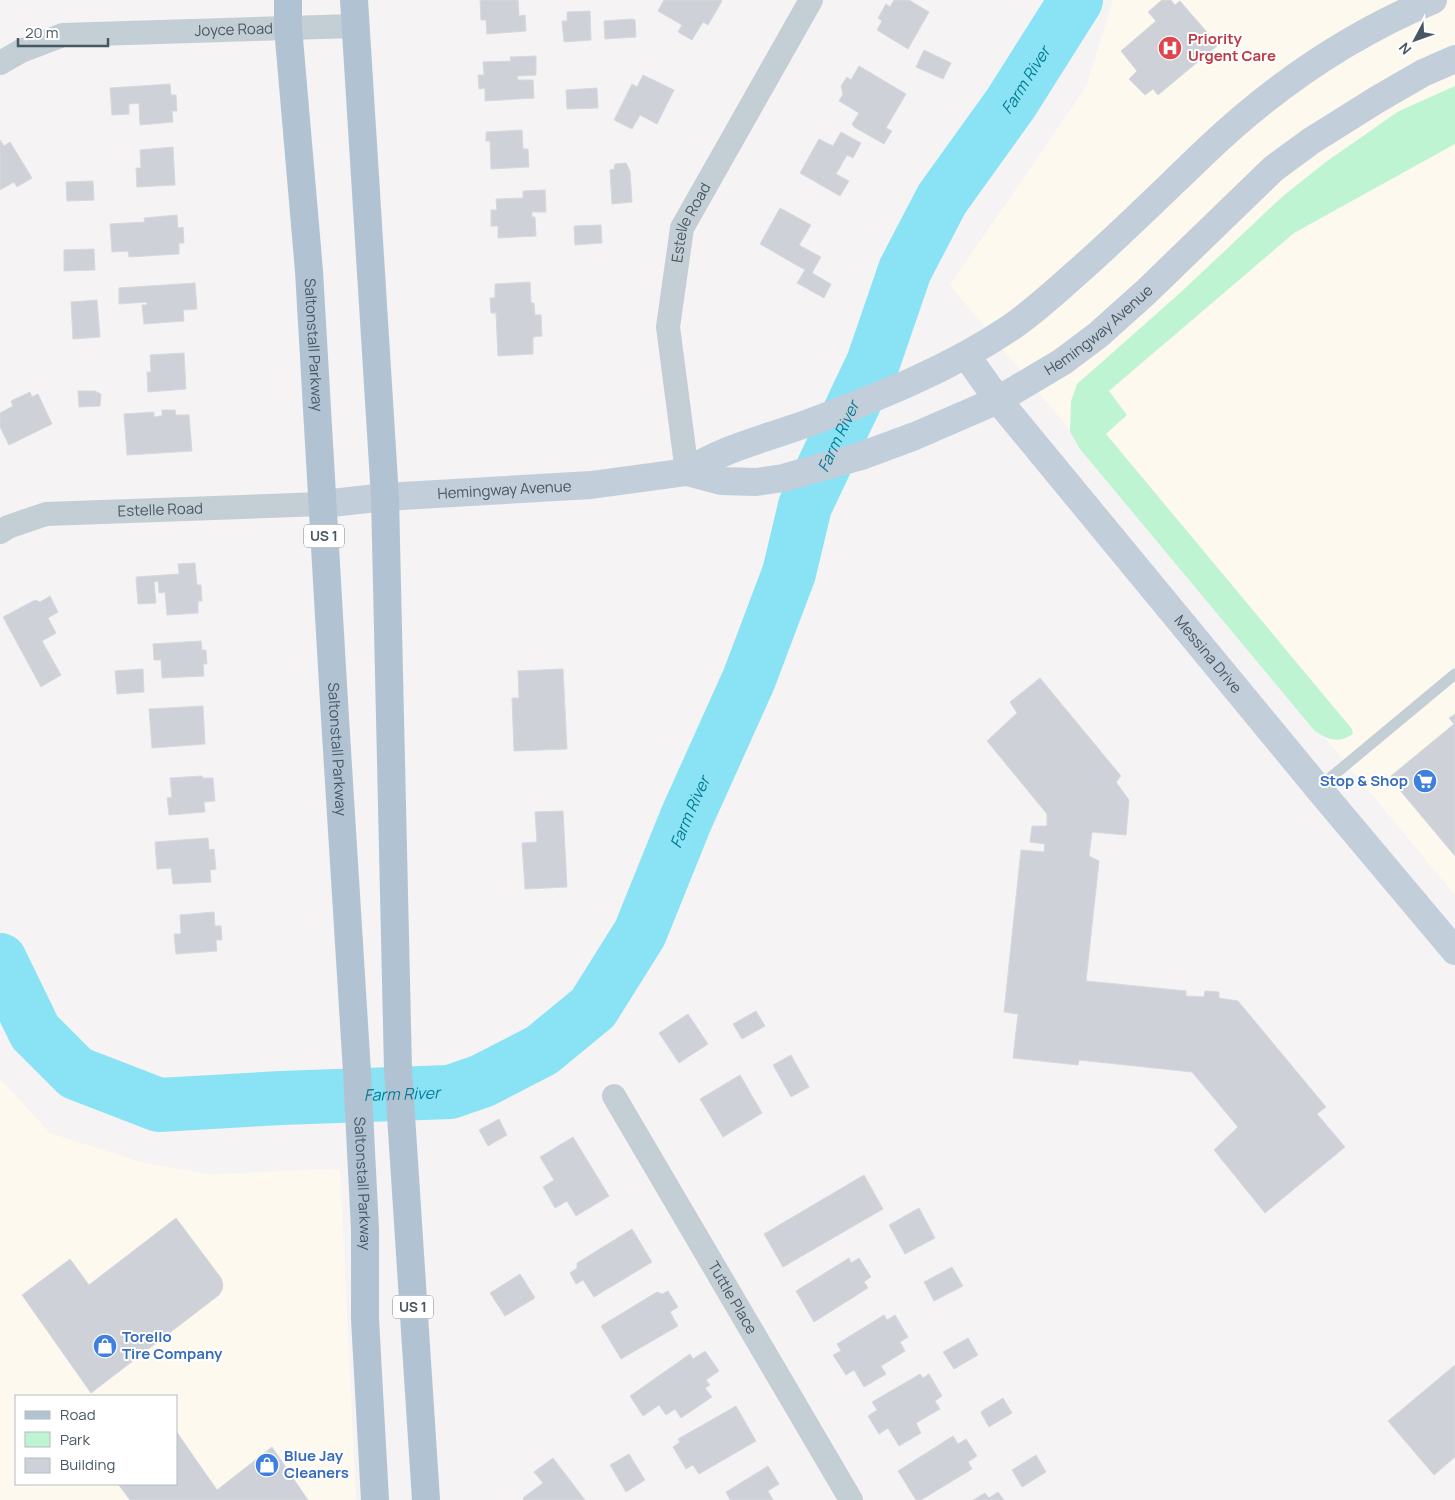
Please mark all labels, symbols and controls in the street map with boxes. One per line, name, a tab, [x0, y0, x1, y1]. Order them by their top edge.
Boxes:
scale bar	[18, 15, 108, 47]
north arrow	[1390, 15, 1440, 65]
street label: Joyce Road	[194, 18, 273, 41]
text: 20 m	[25, 22, 58, 43]
place label: Priority Urgent Care	[1188, 28, 1276, 66]
hospital icon: Priority Urgent Care	[1157, 35, 1183, 61]
text: N	[1394, 39, 1415, 59]
water label: Farm River	[996, 40, 1056, 118]
street label: Estelle Road	[666, 179, 716, 264]
street label: Saltonstall Parkway	[299, 278, 328, 412]
street label: Hemingway Avenue	[1040, 280, 1157, 380]
water label: Farm River	[812, 395, 865, 475]
street label: Hemingway Avenue	[437, 475, 572, 504]
street label: Estelle Road	[117, 497, 203, 521]
road number: US 1	[304, 524, 344, 548]
street label: Messina Drive	[1170, 610, 1247, 698]
street label: Saltonstall Parkway	[323, 682, 352, 817]
supermarket icon: Stop & Shop	[1412, 768, 1438, 794]
place label: Stop & Shop	[1320, 770, 1408, 791]
water label: Farm River	[665, 771, 716, 851]
water label: Farm River	[363, 1081, 442, 1106]
street label: Saltonstall Parkway	[349, 1116, 376, 1250]
street label: Tuttle Place	[703, 1257, 763, 1338]
road number: US 1	[393, 1295, 433, 1318]
place label: Torello Tire Company	[122, 1326, 223, 1364]
shop icon: Torello Tire Company	[92, 1333, 118, 1359]
legend	[15, 1395, 178, 1485]
text: Road	[60, 1404, 96, 1425]
text: Park	[60, 1429, 90, 1450]
place label: Blue Jay Cleaners	[284, 1445, 349, 1483]
shop icon: Blue Jay Cleaners	[254, 1452, 280, 1478]
text: Building	[60, 1454, 115, 1475]

